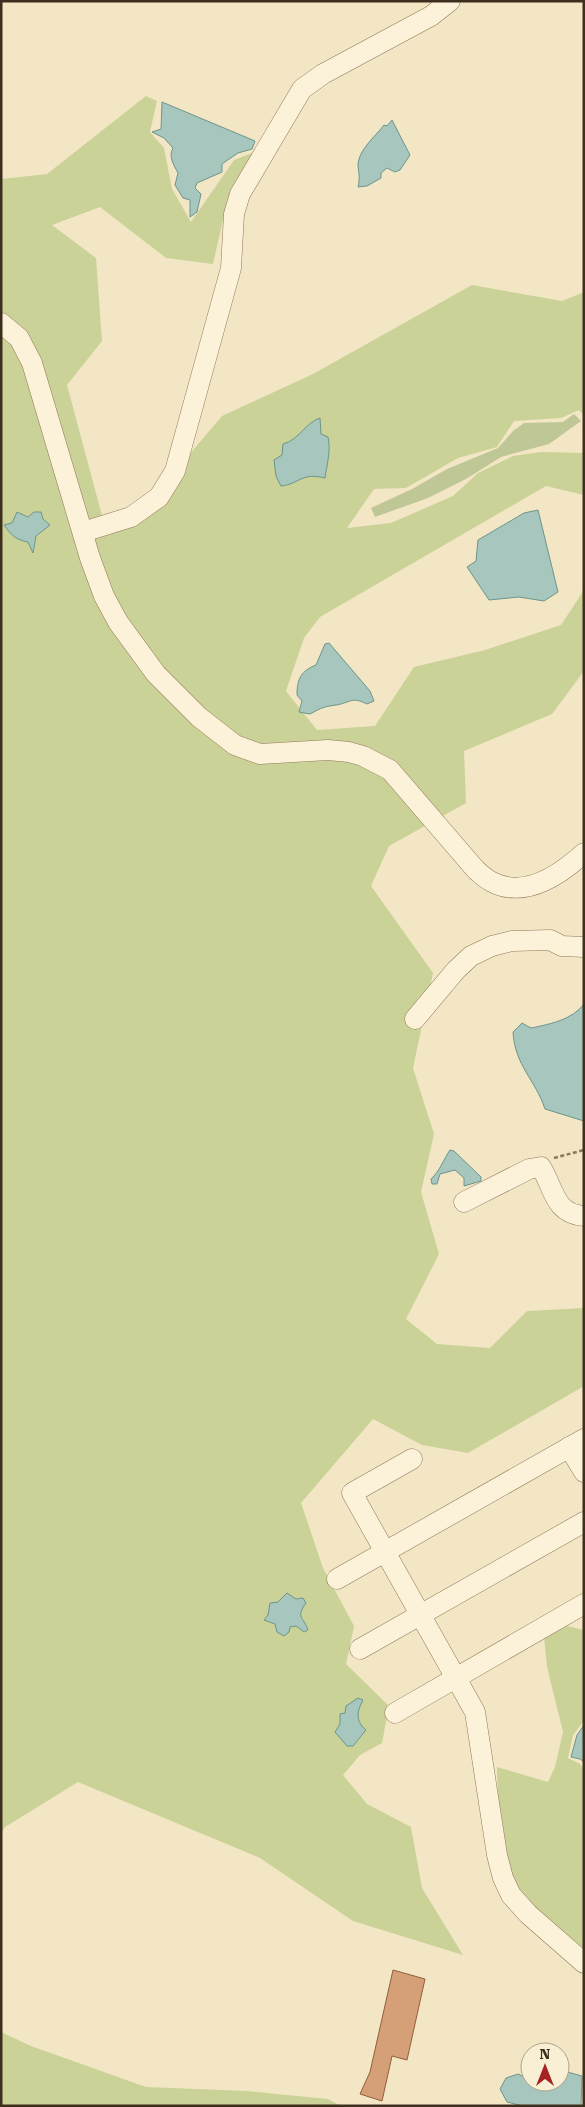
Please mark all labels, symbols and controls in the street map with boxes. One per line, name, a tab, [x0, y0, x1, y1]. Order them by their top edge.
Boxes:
north arrow	[520, 2042, 570, 2092]
text: N	[540, 2046, 551, 2062]

